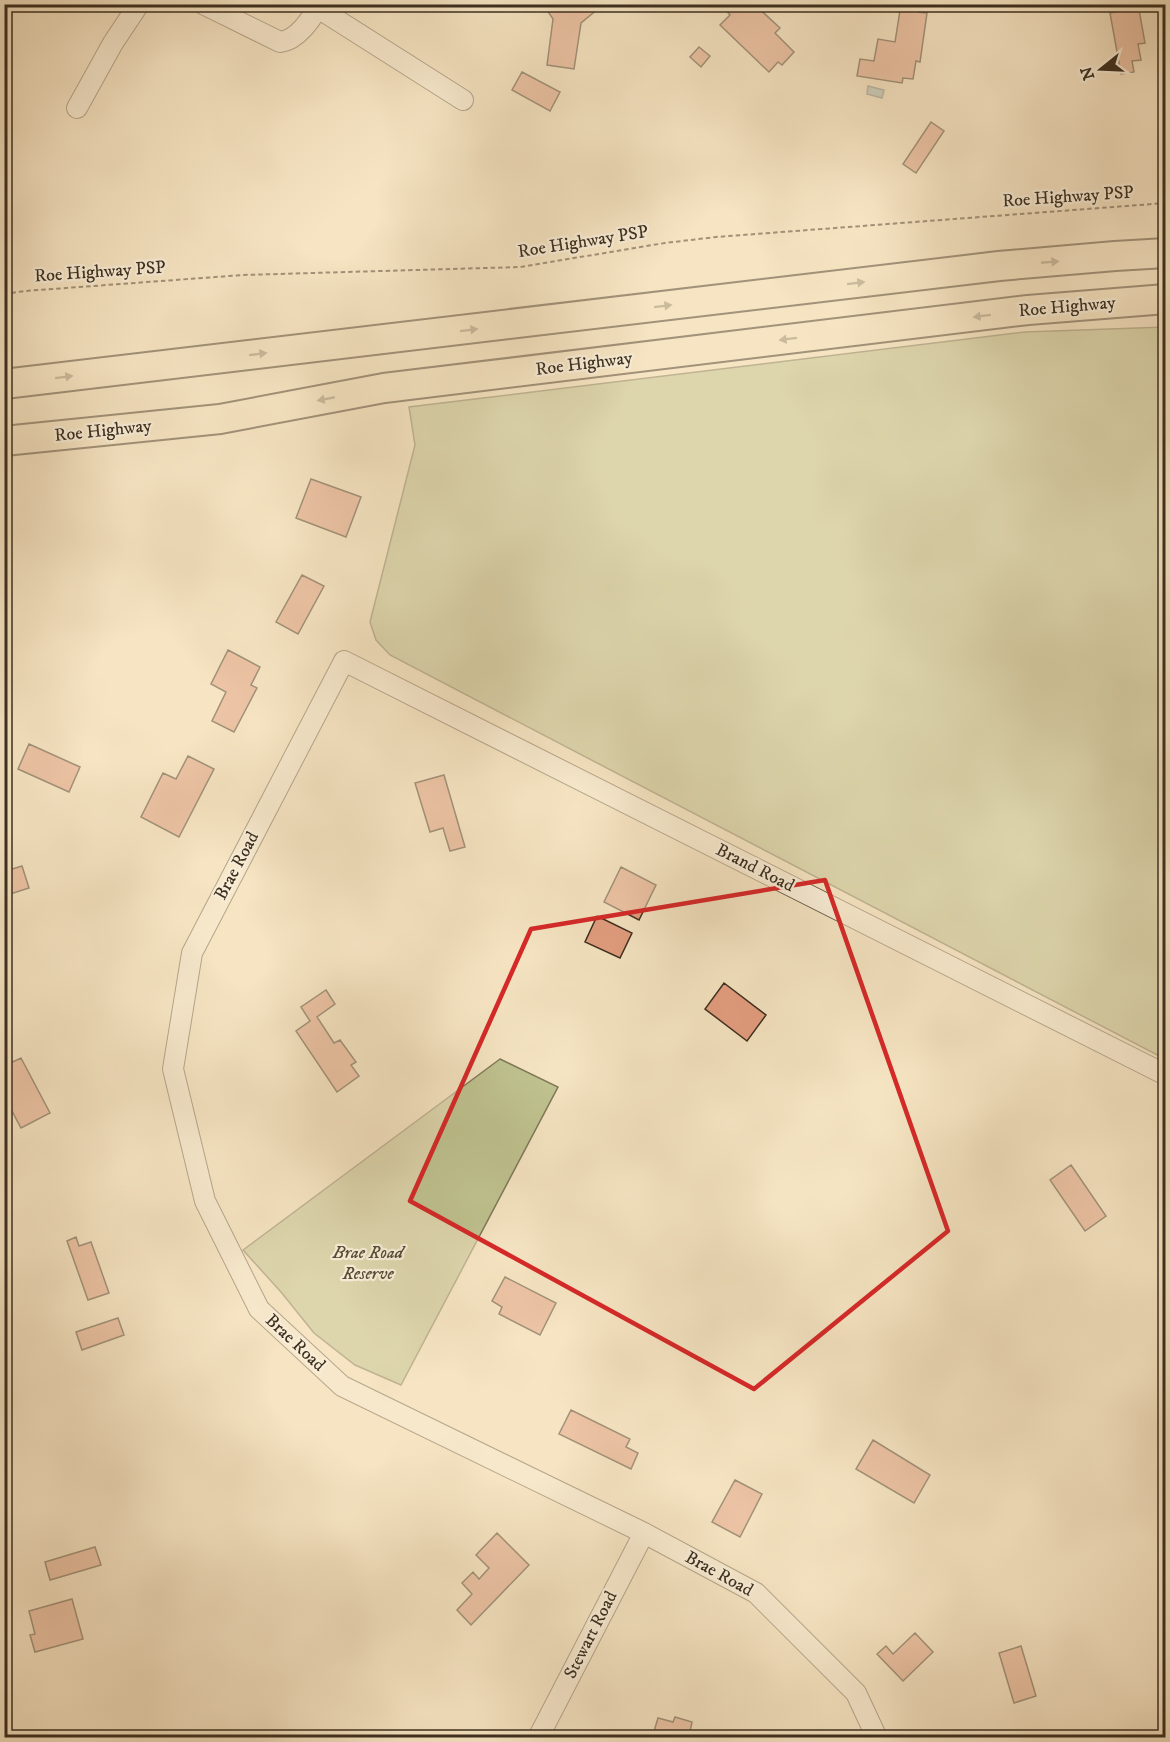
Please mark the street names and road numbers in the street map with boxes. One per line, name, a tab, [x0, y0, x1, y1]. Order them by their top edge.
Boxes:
street label: Roe Highway PSP	[1002, 181, 1134, 213]
street label: Roe Highway PSP	[516, 221, 650, 263]
street label: Roe Highway PSP	[34, 256, 166, 288]
street label: Roe Highway	[1018, 292, 1117, 322]
street label: Roe Highway	[534, 347, 634, 381]
street label: Roe Highway	[53, 415, 153, 447]
street label: Brae Road	[210, 828, 264, 904]
street label: Brand Road	[712, 839, 798, 897]
street label: Brae Road	[260, 1310, 330, 1376]
street label: Brae Road	[681, 1546, 757, 1602]
street label: Stewart Road	[560, 1588, 622, 1682]

